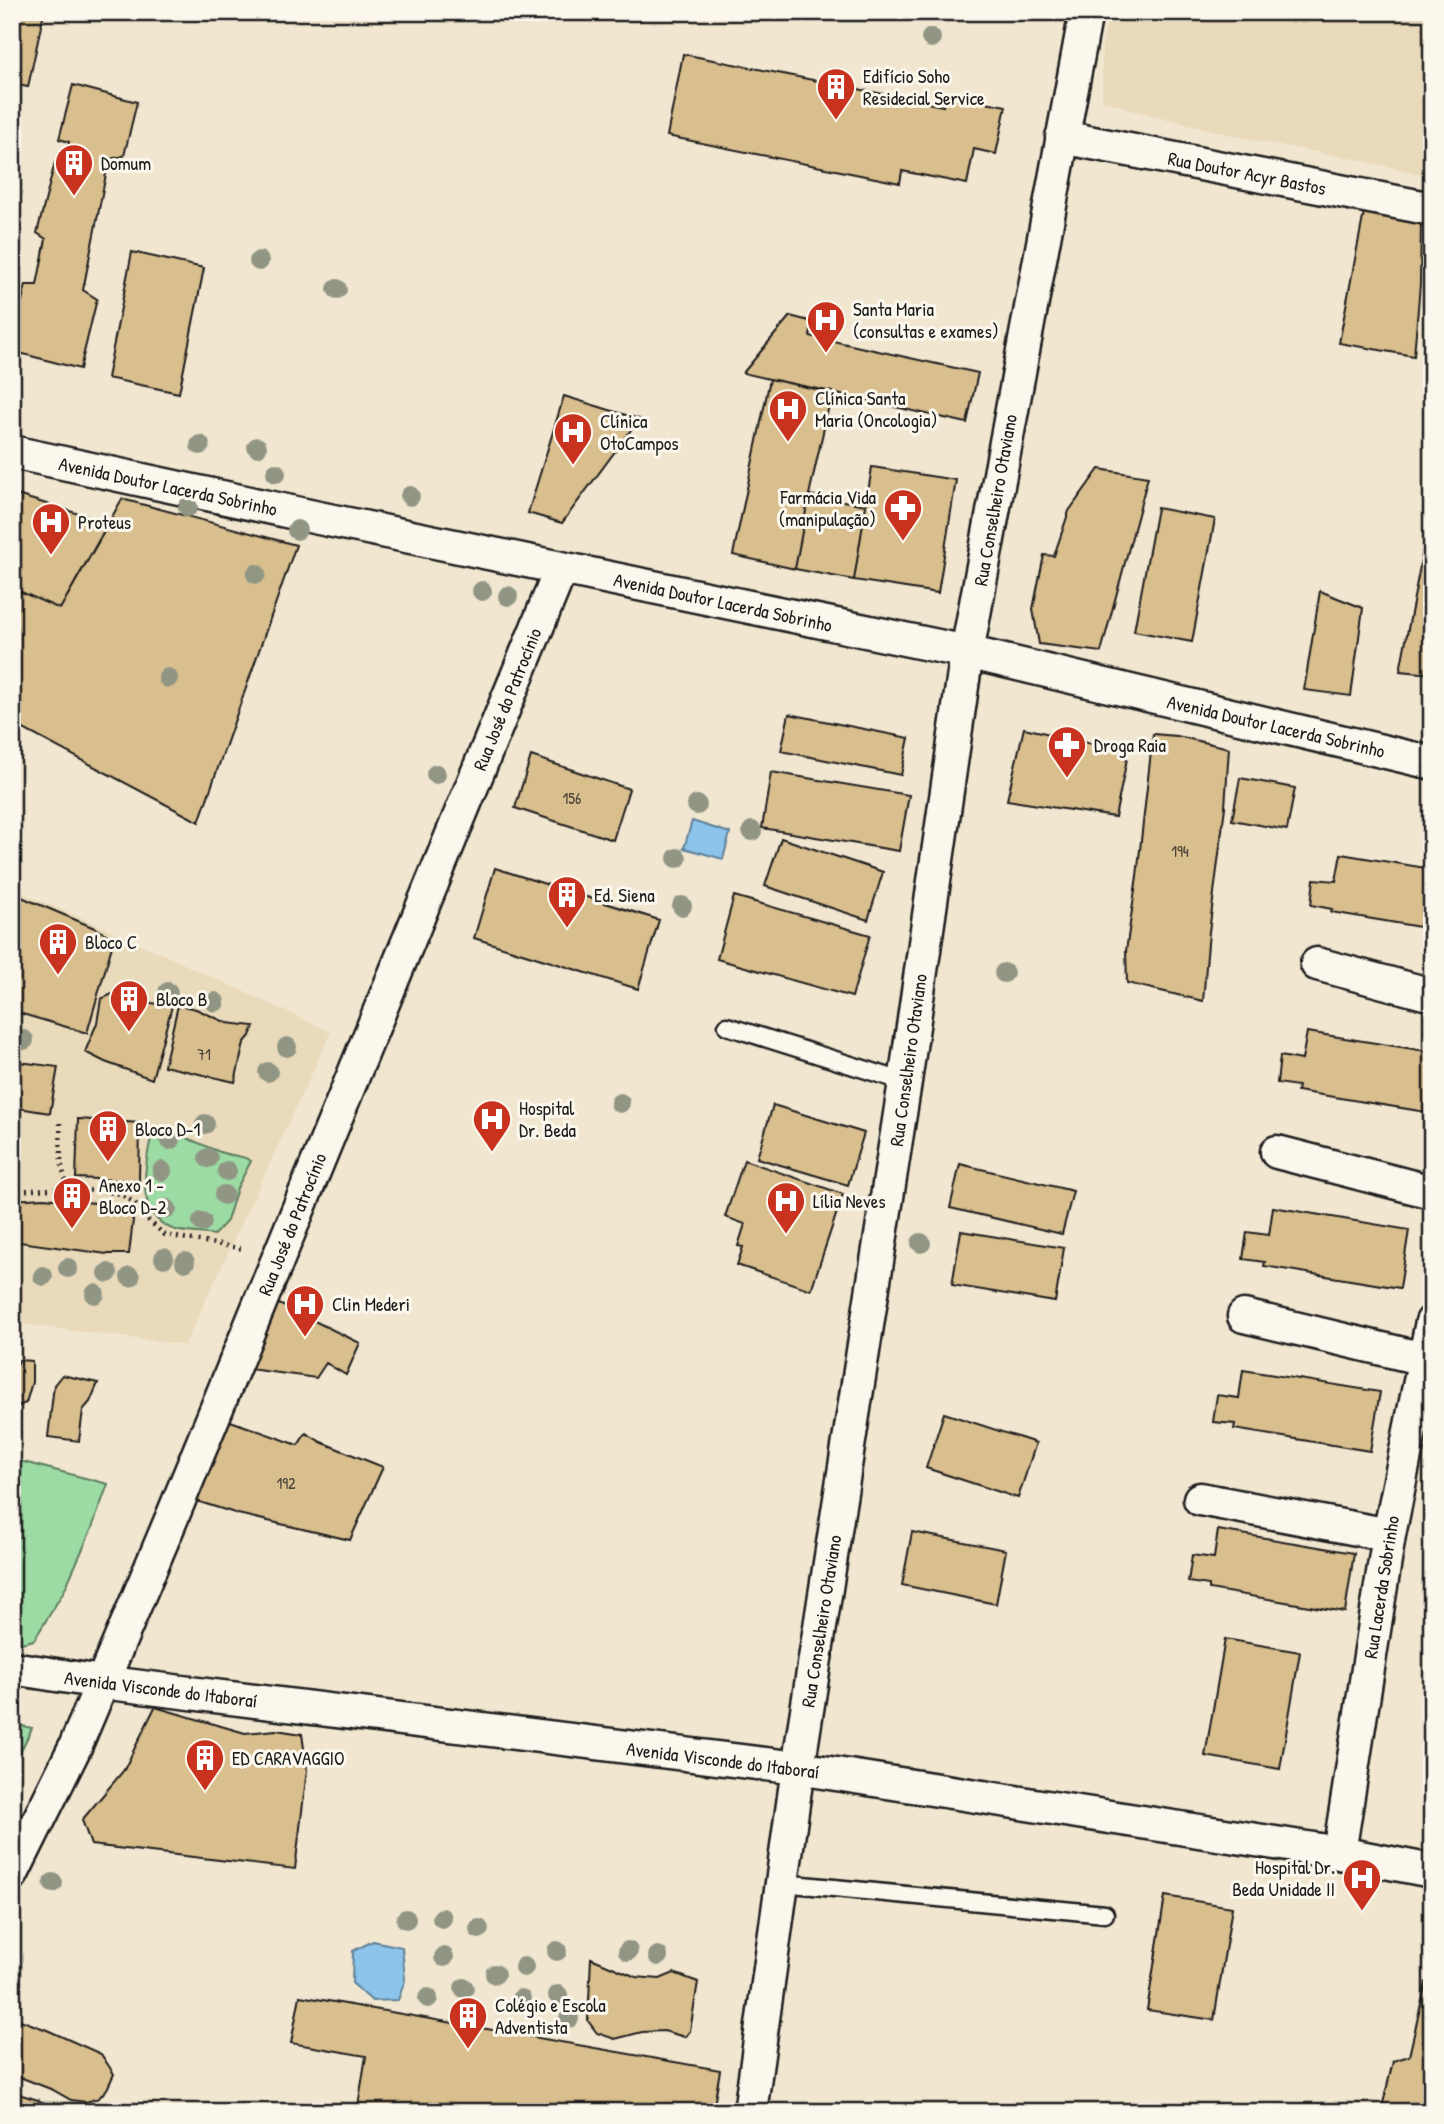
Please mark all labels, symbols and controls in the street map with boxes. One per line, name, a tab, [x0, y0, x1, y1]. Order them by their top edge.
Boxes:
place label: Edifício Soho Residecial Service	[863, 63, 985, 111]
building icon: Edifício Soho Residecial Service	[815, 66, 857, 121]
building icon: Domum	[53, 142, 95, 197]
street label: Rua Doutor Acyr Bastos	[1166, 145, 1328, 201]
place label: Domum	[101, 150, 151, 176]
place label: Santa Maria (consultas e exames)	[853, 296, 999, 344]
hospital icon: Santa Maria (consultas e exames)	[805, 299, 847, 354]
place label: Clínica Santa Maria (Oncologia)	[815, 385, 937, 433]
hospital icon: Clínica Santa Maria (Oncologia)	[767, 388, 809, 443]
place label: Clínica OtoCampos	[600, 408, 679, 456]
hospital icon: Clínica OtoCampos	[552, 411, 594, 466]
street label: Rua Conselheiro Otaviano	[967, 412, 1023, 588]
street label: Avenida Doutor Lacerda Sobrinho	[56, 450, 280, 522]
place label: Farmácia Vida (manipulação)	[779, 484, 877, 532]
pharmacy icon: Farmácia Vida (manipulação)	[882, 487, 924, 542]
hospital icon: Proteus	[30, 501, 72, 556]
place label: Proteus	[78, 509, 131, 535]
street label: Avenida Doutor Lacerda Sobrinho	[611, 566, 835, 638]
street label: Rua José do Patrocínio	[467, 624, 548, 774]
street label: Avenida Doutor Lacerda Sobrinho	[1165, 688, 1388, 764]
pharmacy icon: Droga Raia	[1046, 724, 1088, 779]
place label: Droga Raia	[1094, 732, 1167, 758]
house number: 156	[563, 787, 581, 809]
house number: 194	[1171, 840, 1189, 862]
building icon: Ed. Siena	[546, 874, 588, 929]
place label: Ed. Siena	[594, 882, 655, 908]
building icon: Bloco C	[37, 921, 79, 976]
place label: Bloco C	[85, 929, 137, 955]
street label: Rua Conselheiro Otaviano	[883, 972, 933, 1148]
building icon: Bloco B	[108, 978, 150, 1033]
place label: Bloco B	[156, 986, 207, 1012]
house number: 71	[197, 1043, 211, 1065]
place label: Hospital Dr. Beda	[519, 1095, 576, 1143]
hospital icon: Hospital Dr. Beda	[471, 1098, 513, 1153]
building icon: Bloco D-1	[87, 1108, 129, 1163]
place label: Bloco D-1	[135, 1116, 200, 1142]
street label: Rua José do Patrocínio	[252, 1149, 333, 1299]
place label: Anexo 1 - Bloco D-2	[99, 1172, 166, 1220]
building icon: Anexo 1 - Bloco D-2	[51, 1175, 93, 1230]
hospital icon: Lília Neves	[765, 1180, 807, 1235]
place label: Lília Neves	[813, 1188, 886, 1214]
hospital icon: Clin Mederi	[284, 1283, 326, 1338]
place label: Clin Mederi	[332, 1291, 410, 1317]
house number: 192	[276, 1472, 296, 1494]
street label: Rua Lacerda Sobrinho	[1357, 1513, 1405, 1660]
street label: Rua Conselheiro Otaviano	[795, 1533, 847, 1709]
street label: Avenida Visconde do Itaboraí	[63, 1664, 259, 1714]
street label: Avenida Visconde do Itaboraí	[625, 1735, 821, 1785]
building icon: ED CARAVAGGIO	[184, 1737, 226, 1792]
place label: ED CARAVAGGIO	[232, 1745, 345, 1771]
place label: Hospital Dr. Beda Unidade II	[1232, 1854, 1335, 1902]
hospital icon: Hospital Dr. Beda Unidade II	[1341, 1857, 1383, 1912]
place label: Colégio e Escola Adventista	[495, 1992, 606, 2040]
building icon: Colégio e Escola Adventista	[447, 1995, 489, 2050]

